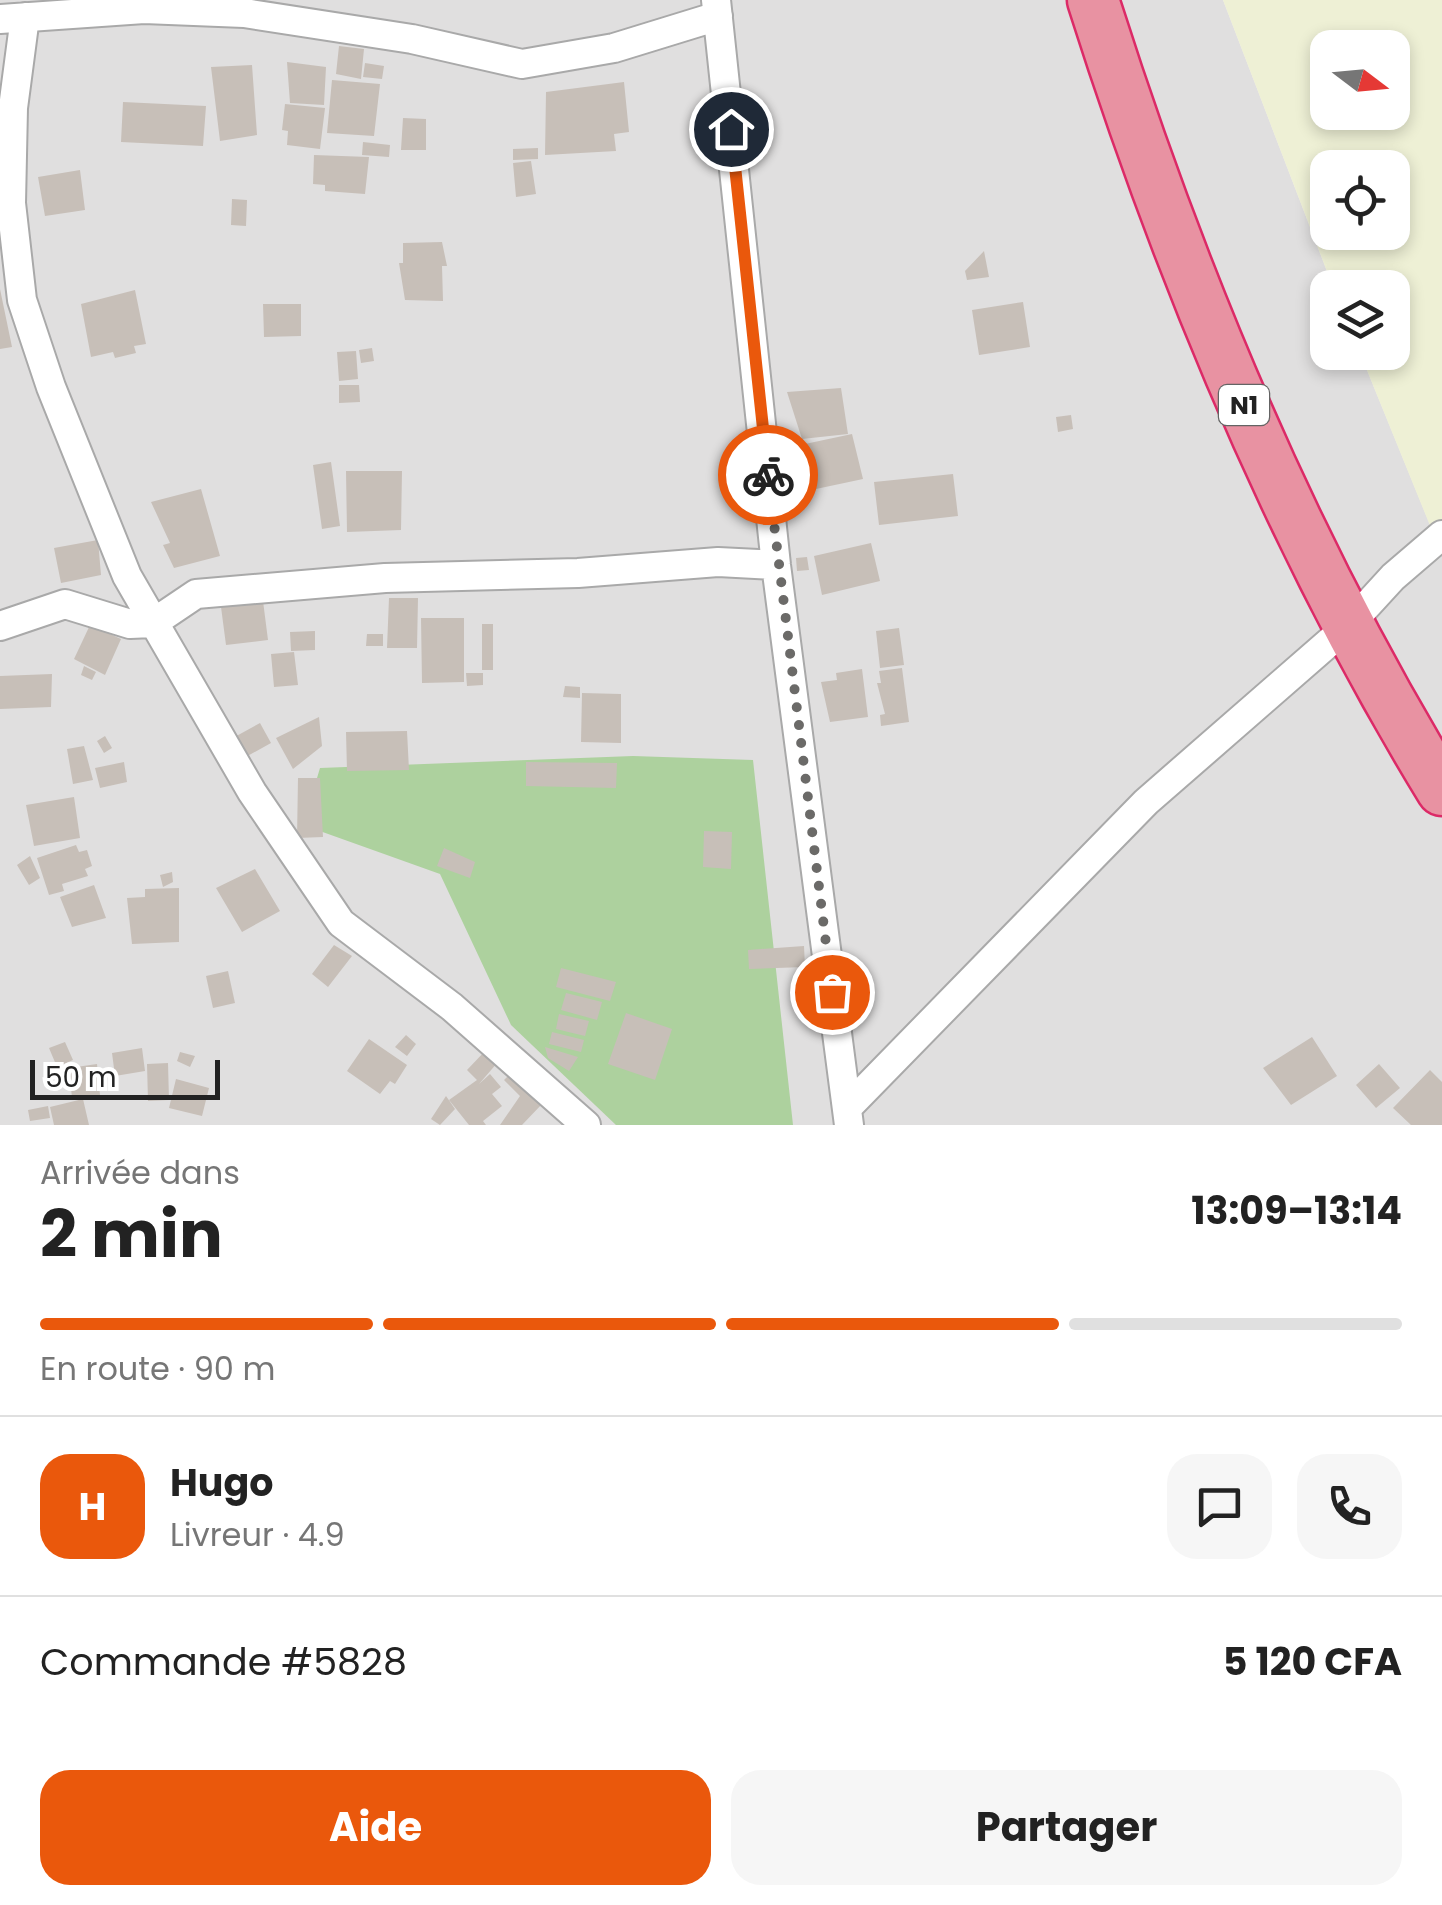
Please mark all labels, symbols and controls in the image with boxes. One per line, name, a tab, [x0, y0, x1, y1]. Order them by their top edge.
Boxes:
north arrow	[1310, 30, 1410, 130]
map controls	[1310, 30, 1410, 370]
pin	[689, 87, 774, 172]
icon: home	[704, 102, 759, 157]
button: locate	[1310, 150, 1410, 250]
button: layers	[1310, 270, 1410, 370]
road number: N1	[1219, 385, 1269, 425]
courier	[718, 425, 818, 525]
icon: bike	[741, 448, 796, 503]
pin	[790, 950, 875, 1035]
icon: bag	[805, 965, 860, 1020]
scale bar	[30, 1055, 220, 1100]
text: 50 m	[45, 1058, 116, 1097]
text: Arrivée dans	[40, 1150, 240, 1195]
text: 13:09–13:14	[1191, 1184, 1402, 1237]
text: 2 min	[40, 1189, 223, 1280]
text: En route · 90 m	[40, 1346, 275, 1391]
button: chat	[1167, 1454, 1272, 1559]
button: phone	[1297, 1454, 1402, 1559]
text: Hugo	[170, 1456, 273, 1509]
text: H	[79, 1480, 106, 1533]
text: Livreur · 4.9	[170, 1512, 345, 1557]
text: Commande #5828	[40, 1635, 407, 1688]
text: 5 120 CFA	[1223, 1635, 1402, 1688]
button: Aide	[40, 1770, 711, 1885]
button: Partager	[731, 1770, 1402, 1885]

